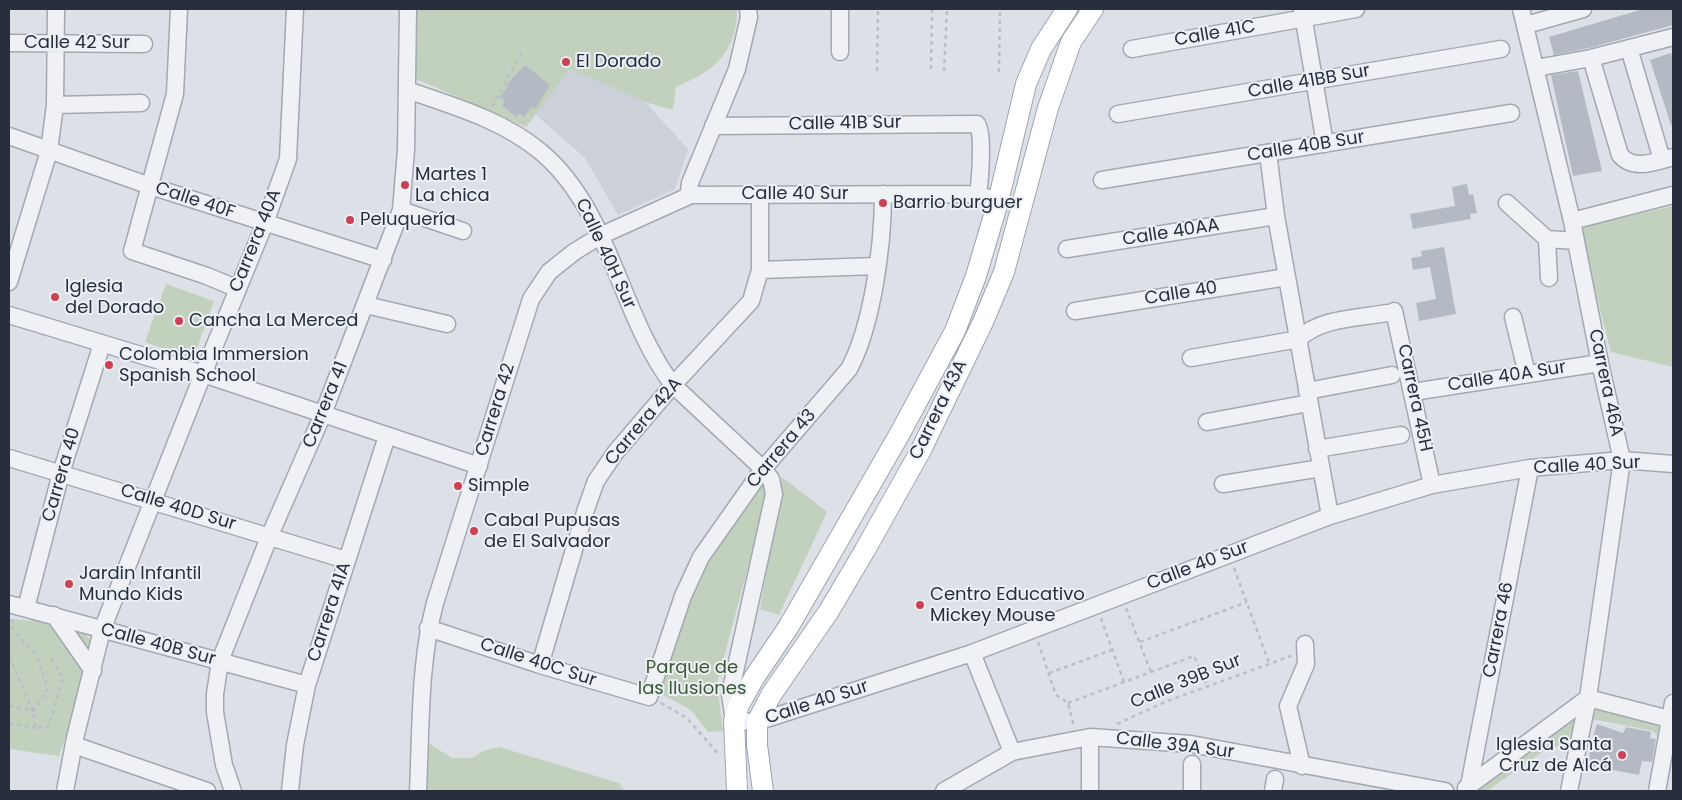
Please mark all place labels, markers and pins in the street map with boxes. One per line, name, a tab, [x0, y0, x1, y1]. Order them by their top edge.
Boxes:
place label: El Dorado	[576, 51, 661, 73]
marker: El Dorado	[560, 56, 572, 68]
place label: Martes 1 La chica	[415, 164, 490, 206]
marker: Martes 1 La chica	[399, 179, 411, 191]
place label: Barrio burguer	[893, 192, 1022, 214]
marker: Barrio burguer	[877, 197, 889, 209]
place label: Peluquería	[360, 209, 456, 231]
marker: Peluquería	[344, 214, 356, 226]
place label: Iglesia del Dorado	[65, 276, 164, 318]
marker: Iglesia del Dorado	[49, 291, 61, 303]
place label: Cancha La Merced	[189, 310, 358, 332]
marker: Cancha La Merced	[173, 315, 185, 327]
place label: Colombia Immersion Spanish School	[119, 344, 309, 386]
marker: Colombia Immersion Spanish School	[103, 359, 115, 371]
place label: Simple	[468, 475, 529, 497]
marker: Simple	[452, 480, 464, 492]
place label: Cabal Pupusas de El Salvador	[484, 510, 620, 552]
marker: Cabal Pupusas de El Salvador	[468, 525, 480, 537]
place label: Jardin Infantil Mundo Kids	[79, 563, 201, 606]
marker: Jardin Infantil Mundo Kids	[63, 578, 75, 590]
place label: Centro Educativo Mickey Mouse	[930, 584, 1085, 626]
marker: Centro Educativo Mickey Mouse	[914, 599, 926, 611]
place label: Iglesia Santa Cruz de Alcá	[1496, 734, 1612, 776]
marker: Iglesia Santa Cruz de Alcá	[1616, 749, 1628, 761]

